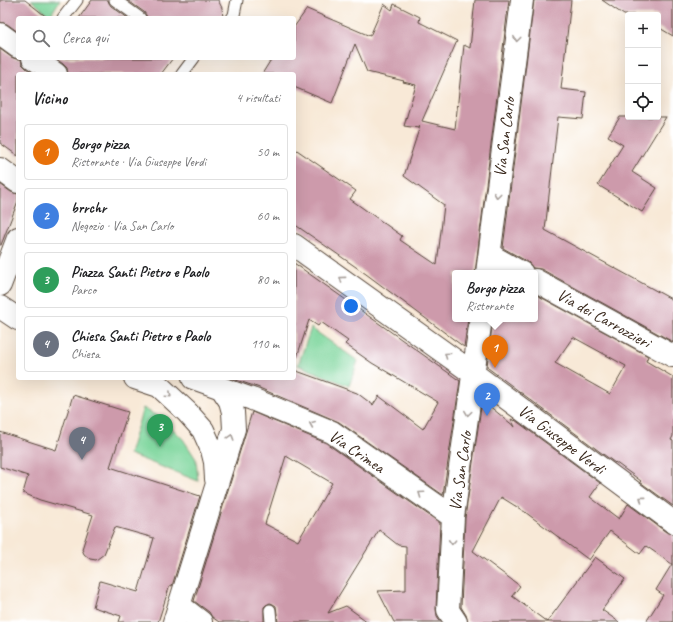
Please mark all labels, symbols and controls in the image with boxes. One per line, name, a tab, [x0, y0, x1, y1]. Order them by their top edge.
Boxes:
map controls	[625, 12, 661, 120]
button: +	[625, 12, 661, 48]
search box	[16, 16, 296, 60]
icon: search	[30, 27, 52, 49]
text: Cerca qui	[62, 29, 108, 48]
one-way arrow	[513, 36, 522, 42]
button: −	[625, 48, 661, 84]
button: locate	[625, 84, 661, 120]
text: Vicino	[32, 88, 67, 109]
text: 4 risultati	[236, 90, 280, 106]
street label: Via San Carlo	[489, 94, 520, 178]
text: Borgo pizza	[71, 135, 129, 154]
text: 1	[43, 144, 49, 160]
text: 50 m	[257, 144, 279, 160]
text: Ristorante · Via Giuseppe Verdi	[71, 154, 206, 170]
one-way arrow	[493, 192, 502, 199]
text: brrchr	[71, 199, 106, 218]
text: 2	[43, 208, 49, 224]
text: 60 m	[257, 208, 279, 224]
text: Negozio · Via San Carlo	[71, 218, 173, 234]
text: Piazza Santi Pietro e Paolo	[71, 263, 209, 282]
popup	[452, 270, 538, 322]
text: 3	[43, 272, 49, 288]
text: 80 m	[257, 272, 279, 288]
one-way arrow	[339, 277, 346, 284]
text: Borgo pizza	[466, 279, 524, 298]
text: Parco	[71, 282, 96, 298]
street label: Via dei Carrozzieri	[553, 284, 657, 354]
your location	[341, 296, 361, 316]
text: Ristorante	[466, 298, 513, 314]
text: Chiesa Santi Pietro e Paolo	[71, 327, 211, 346]
pin: 1	[482, 335, 508, 368]
text: 4	[43, 336, 49, 352]
text: 110 m	[251, 336, 279, 352]
text: Chiesa	[71, 346, 100, 362]
one-way arrow	[444, 352, 451, 360]
pin: 2	[474, 383, 500, 416]
one-way arrow	[164, 390, 172, 398]
street label: Via Giuseppe Verdi	[514, 400, 611, 480]
one-way arrow	[464, 410, 473, 416]
pin: 3	[147, 414, 173, 447]
one-way arrow	[309, 421, 317, 429]
street label: Via Crimea	[325, 425, 390, 478]
pin: 4	[69, 427, 95, 460]
street label: Via San Carlo	[445, 428, 477, 512]
one-way arrow	[226, 434, 235, 441]
one-way arrow	[418, 491, 425, 499]
one-way arrow	[639, 497, 646, 504]
one-way arrow	[447, 539, 456, 545]

